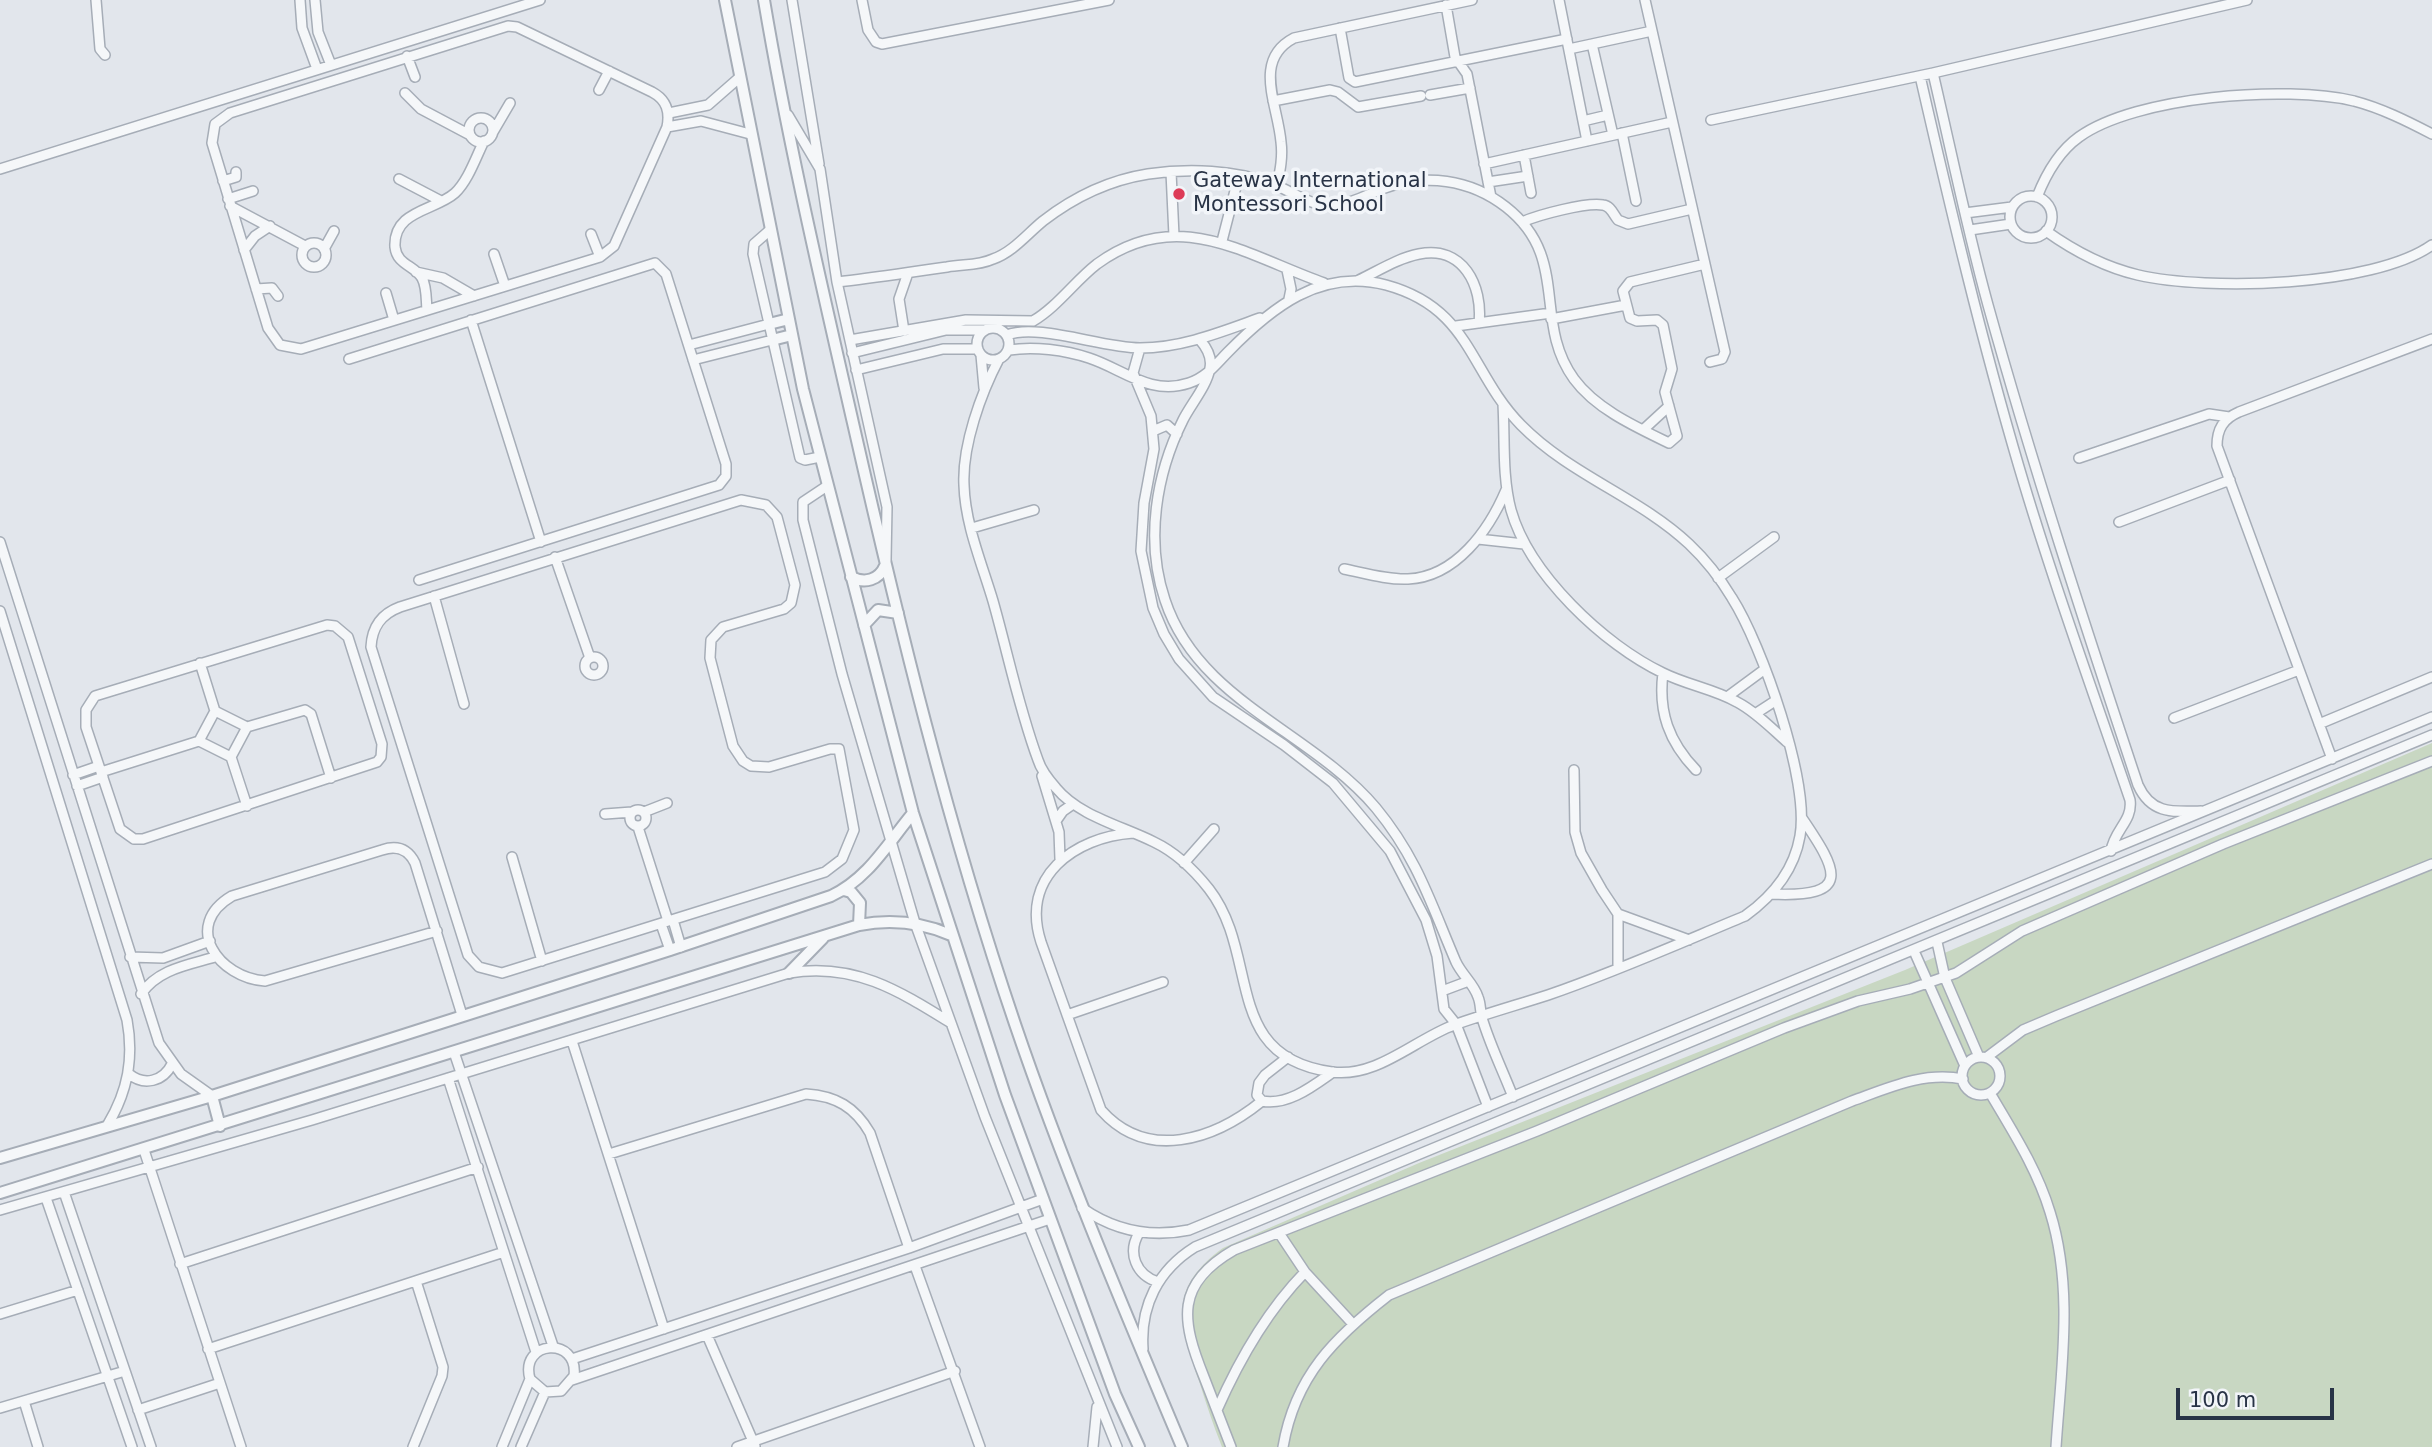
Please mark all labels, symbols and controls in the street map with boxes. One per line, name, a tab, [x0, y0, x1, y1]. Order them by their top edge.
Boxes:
place label: Gateway International Montessori School	[1193, 169, 1426, 219]
marker: Gateway International Montessori School	[1171, 186, 1187, 202]
scale bar	[2180, 1374, 2338, 1418]
text: 100 m	[2189, 1388, 2256, 1412]

